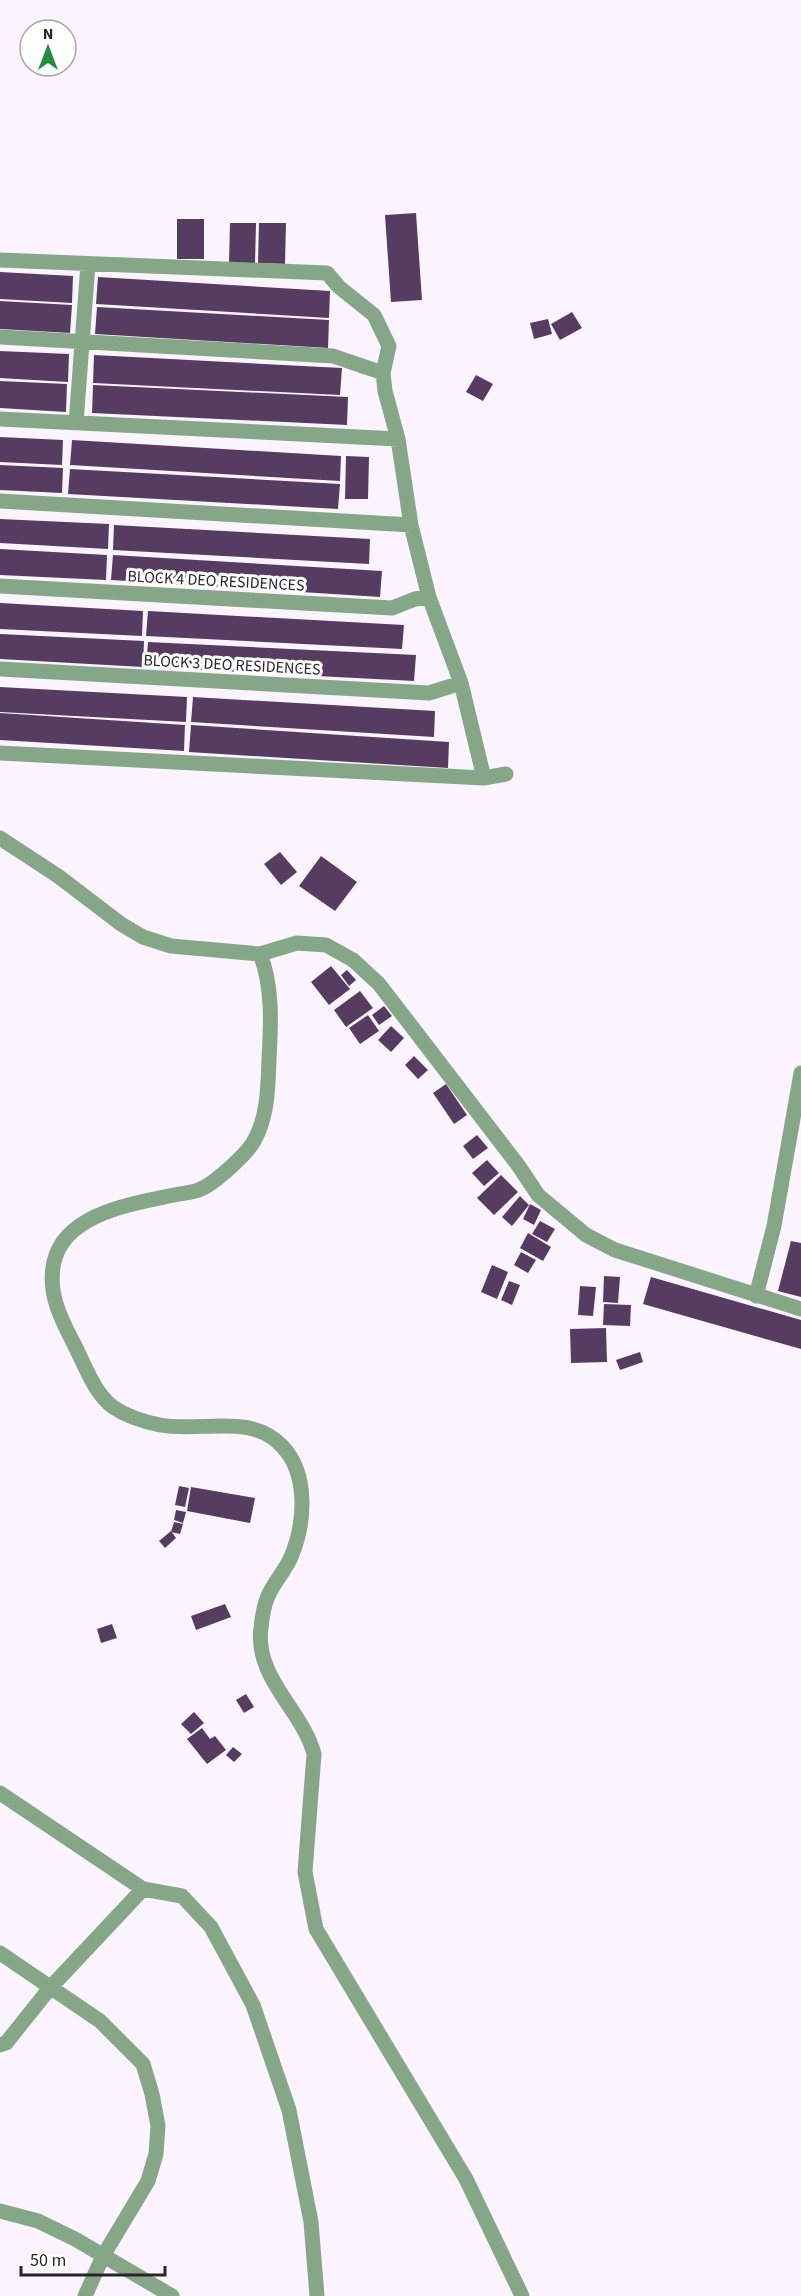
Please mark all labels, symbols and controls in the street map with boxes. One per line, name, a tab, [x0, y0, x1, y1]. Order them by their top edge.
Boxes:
north arrow	[18, 18, 78, 78]
text: N	[43, 23, 53, 45]
street label: BLOCK 4 DEO RESIDENCES	[127, 565, 305, 597]
street label: BLOCK 3 DEO RESIDENCES	[143, 649, 321, 681]
scale bar	[21, 2239, 165, 2277]
text: 50 m	[30, 2248, 66, 2273]

